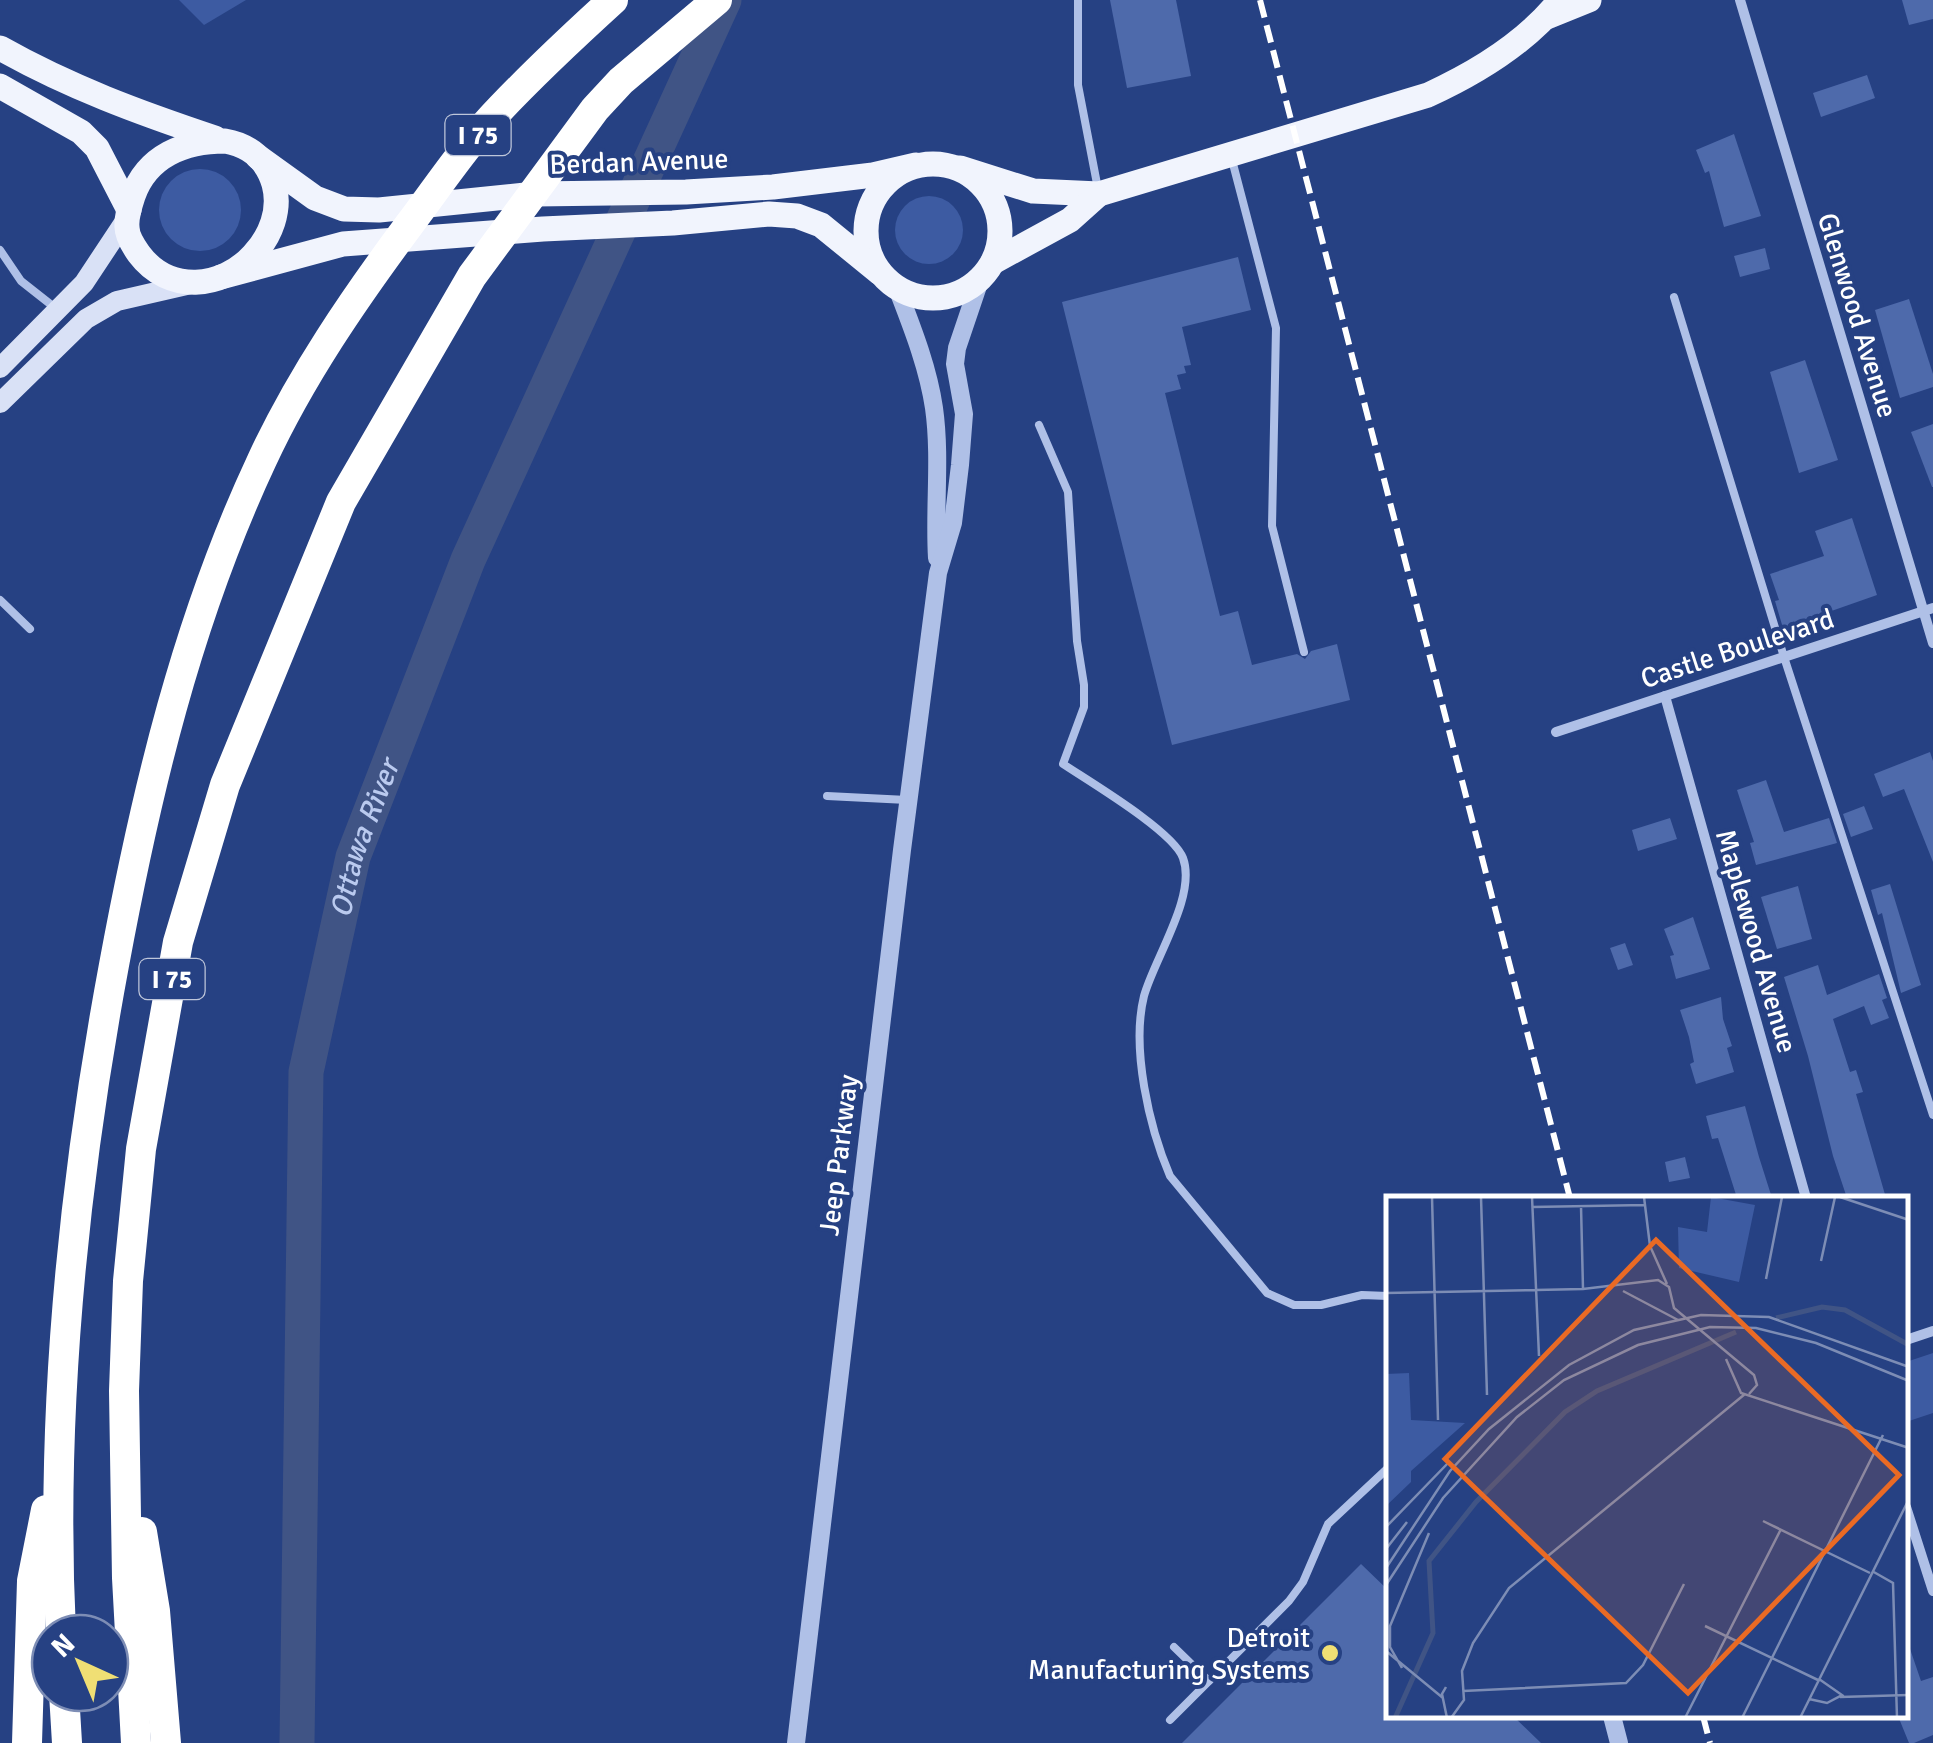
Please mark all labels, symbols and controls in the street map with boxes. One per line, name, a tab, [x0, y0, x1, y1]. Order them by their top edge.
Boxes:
road number: I 75	[446, 115, 510, 155]
street label: Berdan Avenue	[549, 142, 729, 182]
street label: Glenwood Avenue	[1810, 209, 1904, 422]
street label: Castle Boulevard	[1636, 602, 1838, 696]
water label: Ottawa River	[322, 751, 409, 921]
street label: Maplewood Avenue	[1708, 826, 1804, 1057]
road number: I 75	[140, 959, 204, 999]
street label: Jeep Parkway	[812, 1073, 866, 1238]
inset map	[1386, 1196, 1908, 1718]
north arrow	[30, 1613, 130, 1713]
place label: Detroit Manufacturing Systems	[1028, 1621, 1310, 1687]
text: N	[45, 1627, 82, 1665]
marker: Detroit Manufacturing Systems	[1319, 1642, 1341, 1664]

